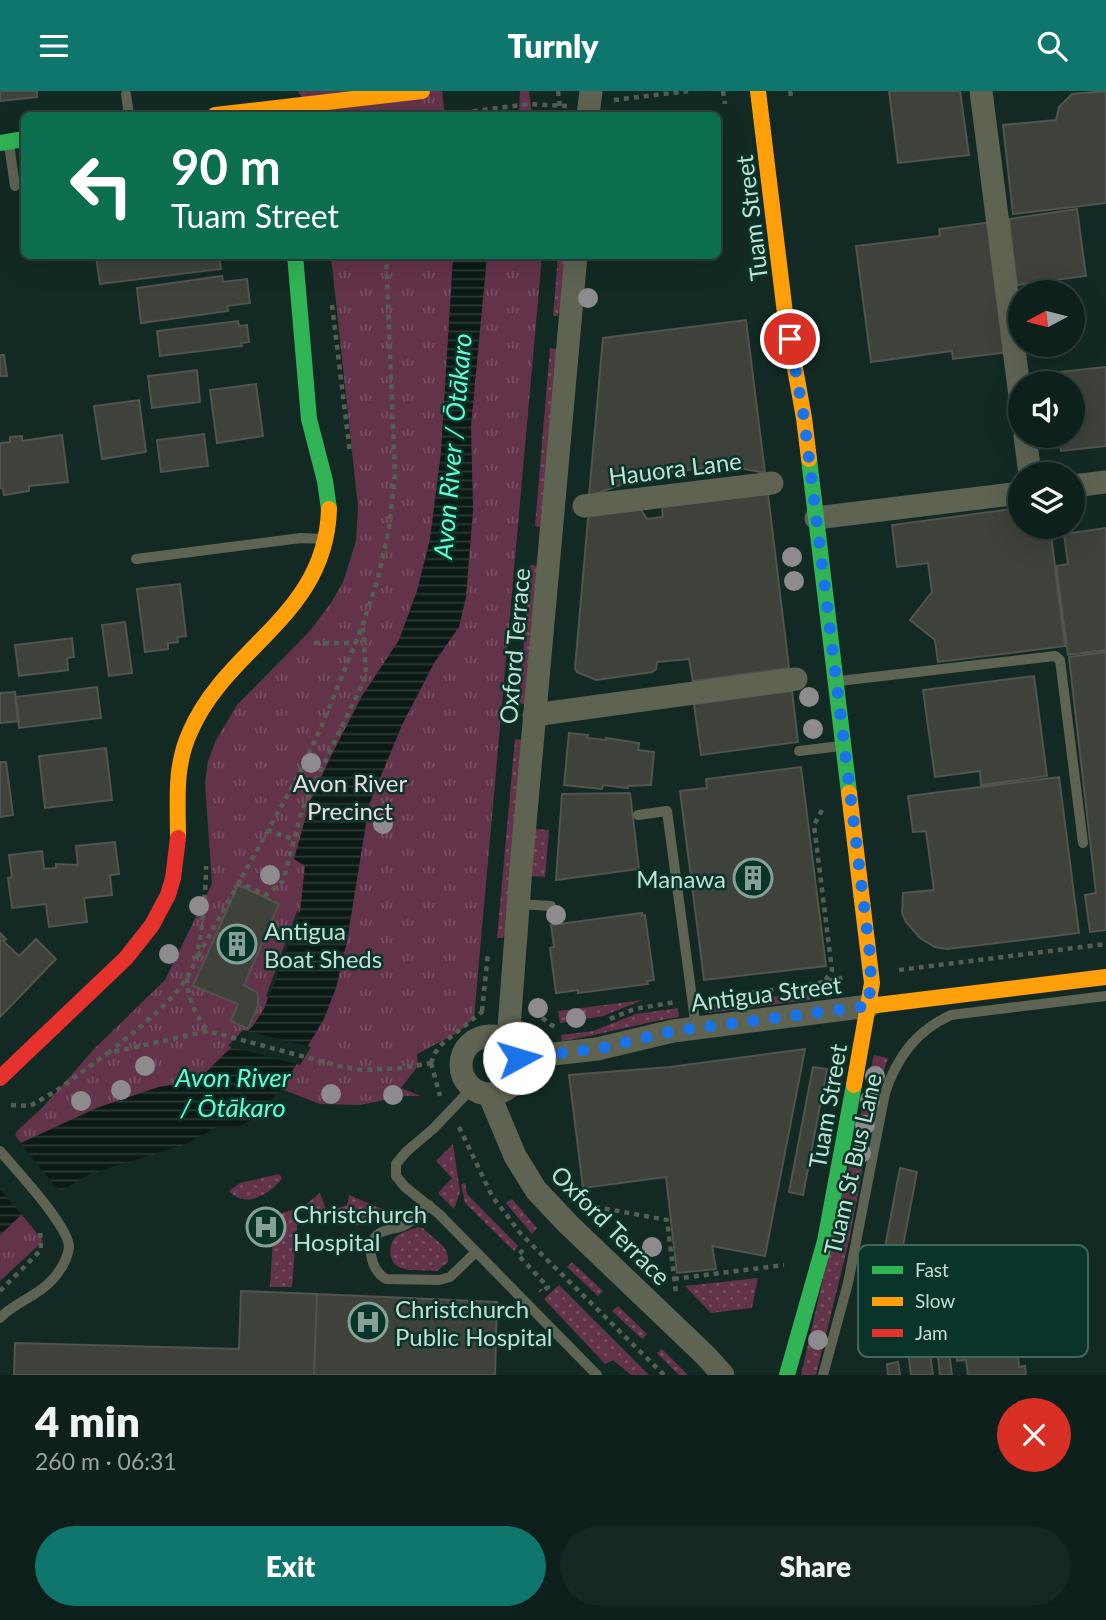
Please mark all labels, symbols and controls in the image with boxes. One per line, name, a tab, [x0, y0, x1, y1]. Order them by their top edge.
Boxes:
text: Turnly	[507, 26, 599, 65]
icon: menu	[35, 27, 73, 65]
icon: search	[1033, 27, 1071, 65]
text: 90 m	[171, 137, 281, 195]
icon: left	[56, 140, 147, 231]
street label: Tuam Street	[729, 153, 773, 282]
text: Tuam Street	[171, 196, 339, 235]
north arrow	[1008, 280, 1085, 357]
map controls	[1008, 280, 1085, 539]
pin	[760, 309, 820, 369]
icon: arrive	[771, 320, 809, 358]
water label: Avon River / Ōtākaro	[426, 332, 478, 561]
button: sound	[1008, 371, 1085, 448]
street label: Hauora Lane	[607, 445, 743, 491]
button: layers	[1008, 462, 1085, 539]
street label: Oxford Terrace	[493, 567, 535, 725]
park label: Avon River Precinct	[293, 768, 408, 825]
building icon: Manawa	[732, 857, 774, 899]
place label: Manawa	[636, 864, 726, 893]
place label: Antigua Boat Sheds	[264, 916, 382, 973]
building icon: Antigua Boat Sheds	[216, 923, 258, 965]
street label: Antigua Street	[689, 969, 843, 1017]
position arrow	[482, 1021, 556, 1095]
street label: Tuam Street	[802, 1041, 852, 1171]
water label: Avon River / Ōtākaro	[174, 1061, 292, 1123]
street label: Tuam St Bus Lane	[817, 1070, 887, 1258]
street label: Oxford Terrace	[545, 1159, 677, 1291]
place label: Christchurch Hospital	[293, 1199, 427, 1256]
hospital icon: Christchurch Hospital	[245, 1206, 287, 1248]
legend	[858, 1245, 1088, 1357]
text: Fast	[915, 1258, 949, 1281]
text: Slow	[915, 1289, 955, 1312]
place label: Christchurch Public Hospital	[395, 1294, 553, 1351]
hospital icon: Christchurch Public Hospital	[347, 1301, 389, 1343]
text: Jam	[915, 1321, 948, 1344]
text: 4 min	[35, 1396, 140, 1446]
button: close	[997, 1398, 1071, 1472]
text: 260 m · 06:31	[35, 1447, 177, 1475]
button: Exit	[35, 1526, 546, 1606]
button: Share	[560, 1526, 1071, 1606]

